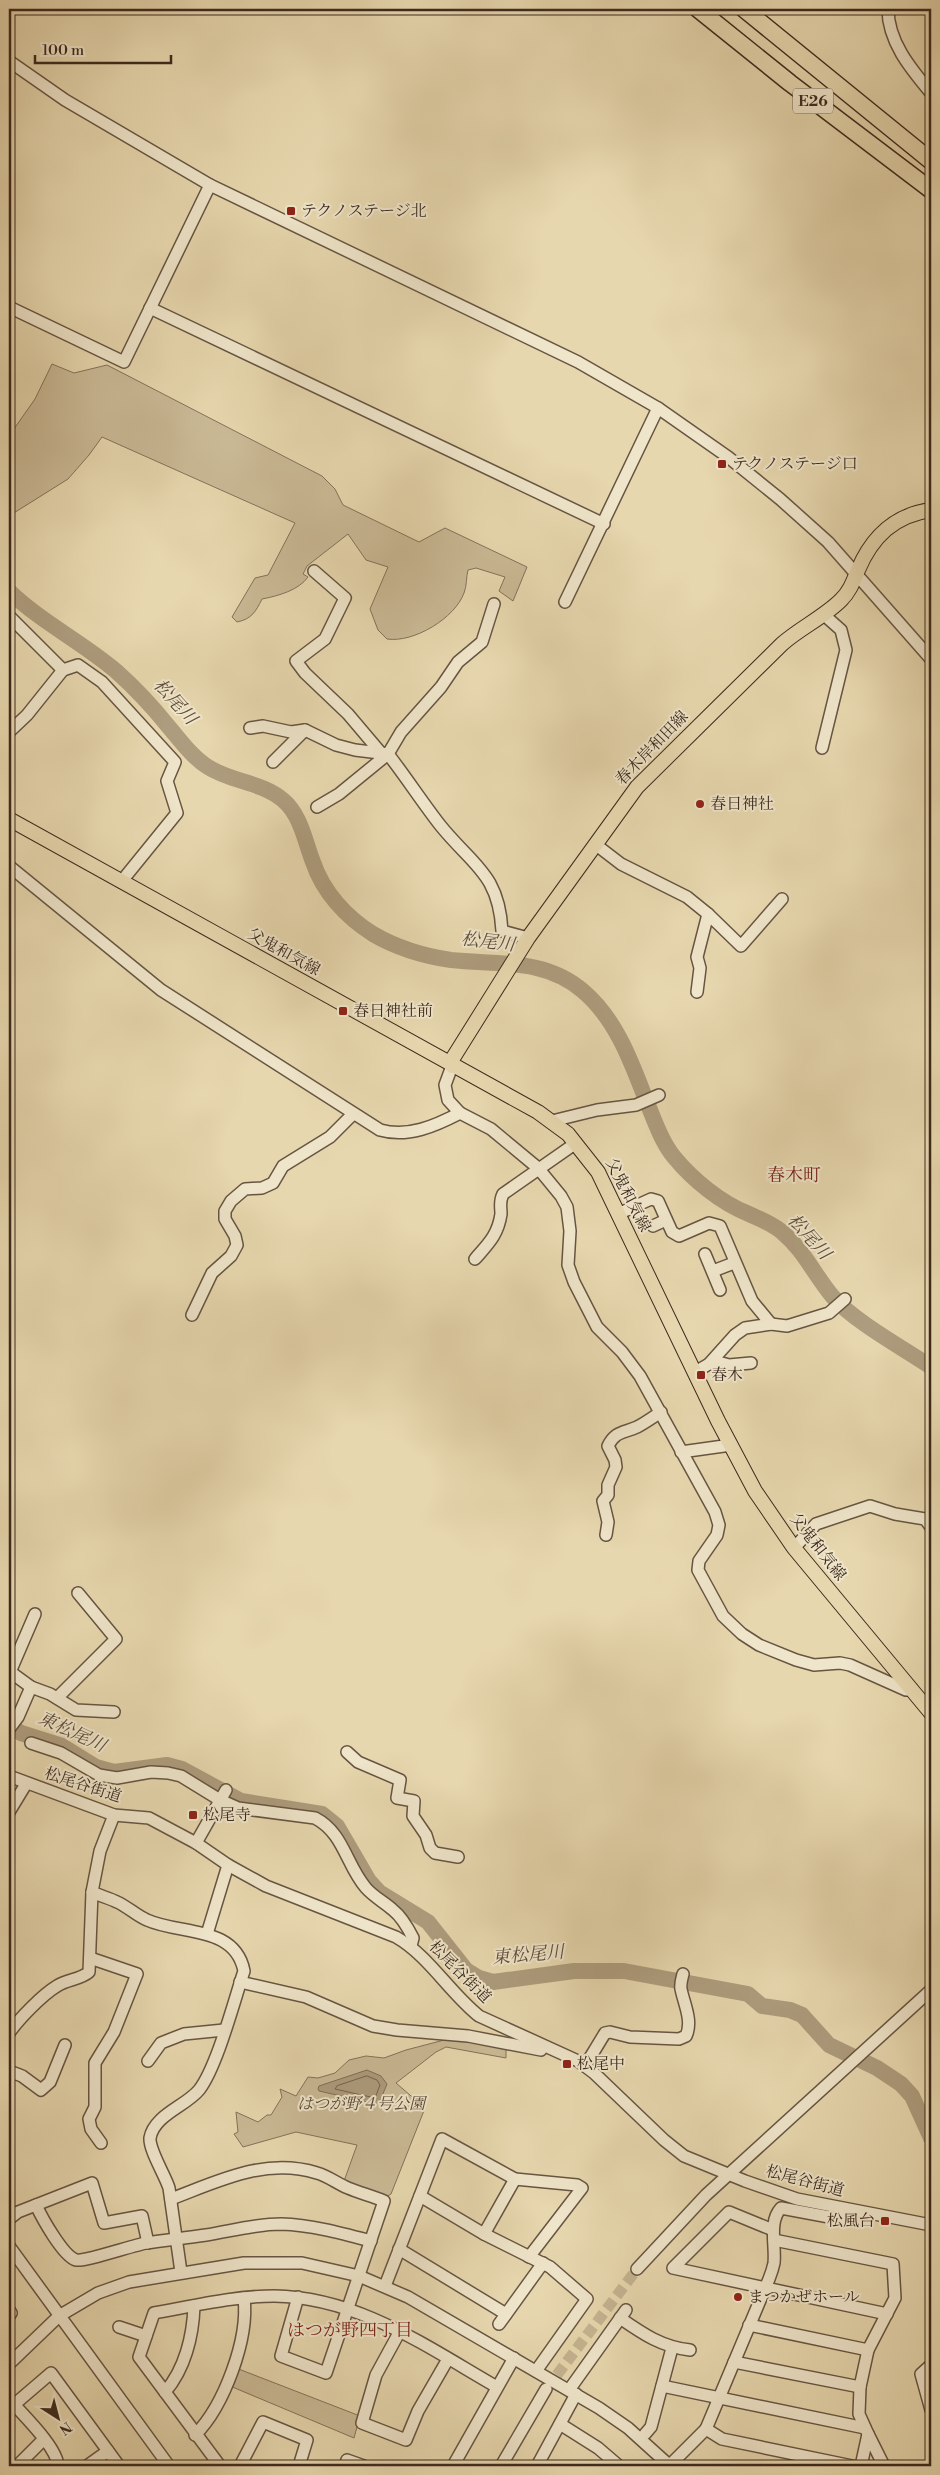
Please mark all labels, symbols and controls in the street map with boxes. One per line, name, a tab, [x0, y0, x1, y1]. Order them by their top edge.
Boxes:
scale bar	[35, 32, 171, 64]
text: 100 m	[42, 41, 84, 60]
road number: E26	[793, 88, 833, 114]
place label: テクノステージ北	[301, 201, 427, 221]
marker: テクノステージ北	[285, 205, 297, 217]
place label: テクノステージ口	[732, 454, 858, 474]
marker: テクノステージ口	[716, 458, 728, 470]
water label: 松尾川	[148, 674, 203, 731]
street label: 春木岸和田線	[611, 707, 693, 789]
place label: 春日神社	[710, 794, 774, 814]
marker: 春日神社	[694, 798, 706, 810]
street label: 父鬼和気線	[244, 924, 324, 980]
water label: 松尾川	[460, 927, 518, 957]
place label: 春日神社前	[353, 1001, 433, 1021]
marker: 春日神社前	[337, 1005, 349, 1017]
street label: 父鬼和気線	[601, 1155, 655, 1235]
district label: 春木町	[767, 1164, 821, 1187]
water label: 松尾川	[782, 1209, 837, 1266]
place label: 春木	[711, 1365, 743, 1385]
marker: 春木	[695, 1369, 707, 1381]
street label: 父鬼和気線	[785, 1509, 851, 1585]
water label: 東松尾川	[35, 1706, 111, 1758]
street label: 松尾谷街道	[42, 1763, 124, 1807]
place label: 松尾寺	[203, 1805, 251, 1825]
marker: 松尾寺	[187, 1809, 199, 1821]
street label: 松尾谷街道	[425, 1937, 495, 2007]
water label: 東松尾川	[491, 1940, 567, 1970]
place label: 松尾中	[577, 2054, 625, 2074]
marker: 松尾中	[561, 2058, 573, 2070]
park label: はつが野４号公園	[297, 2094, 428, 2114]
street label: 松尾谷街道	[764, 2161, 846, 2201]
place label: 松風台	[827, 2211, 875, 2231]
marker: 松風台	[879, 2215, 891, 2227]
place label: まつかぜホール	[748, 2287, 860, 2307]
marker: まつかぜホール	[732, 2291, 744, 2303]
district label: はつが野四丁目	[287, 2319, 413, 2342]
north arrow	[32, 2392, 82, 2442]
text: N	[55, 2417, 75, 2438]

